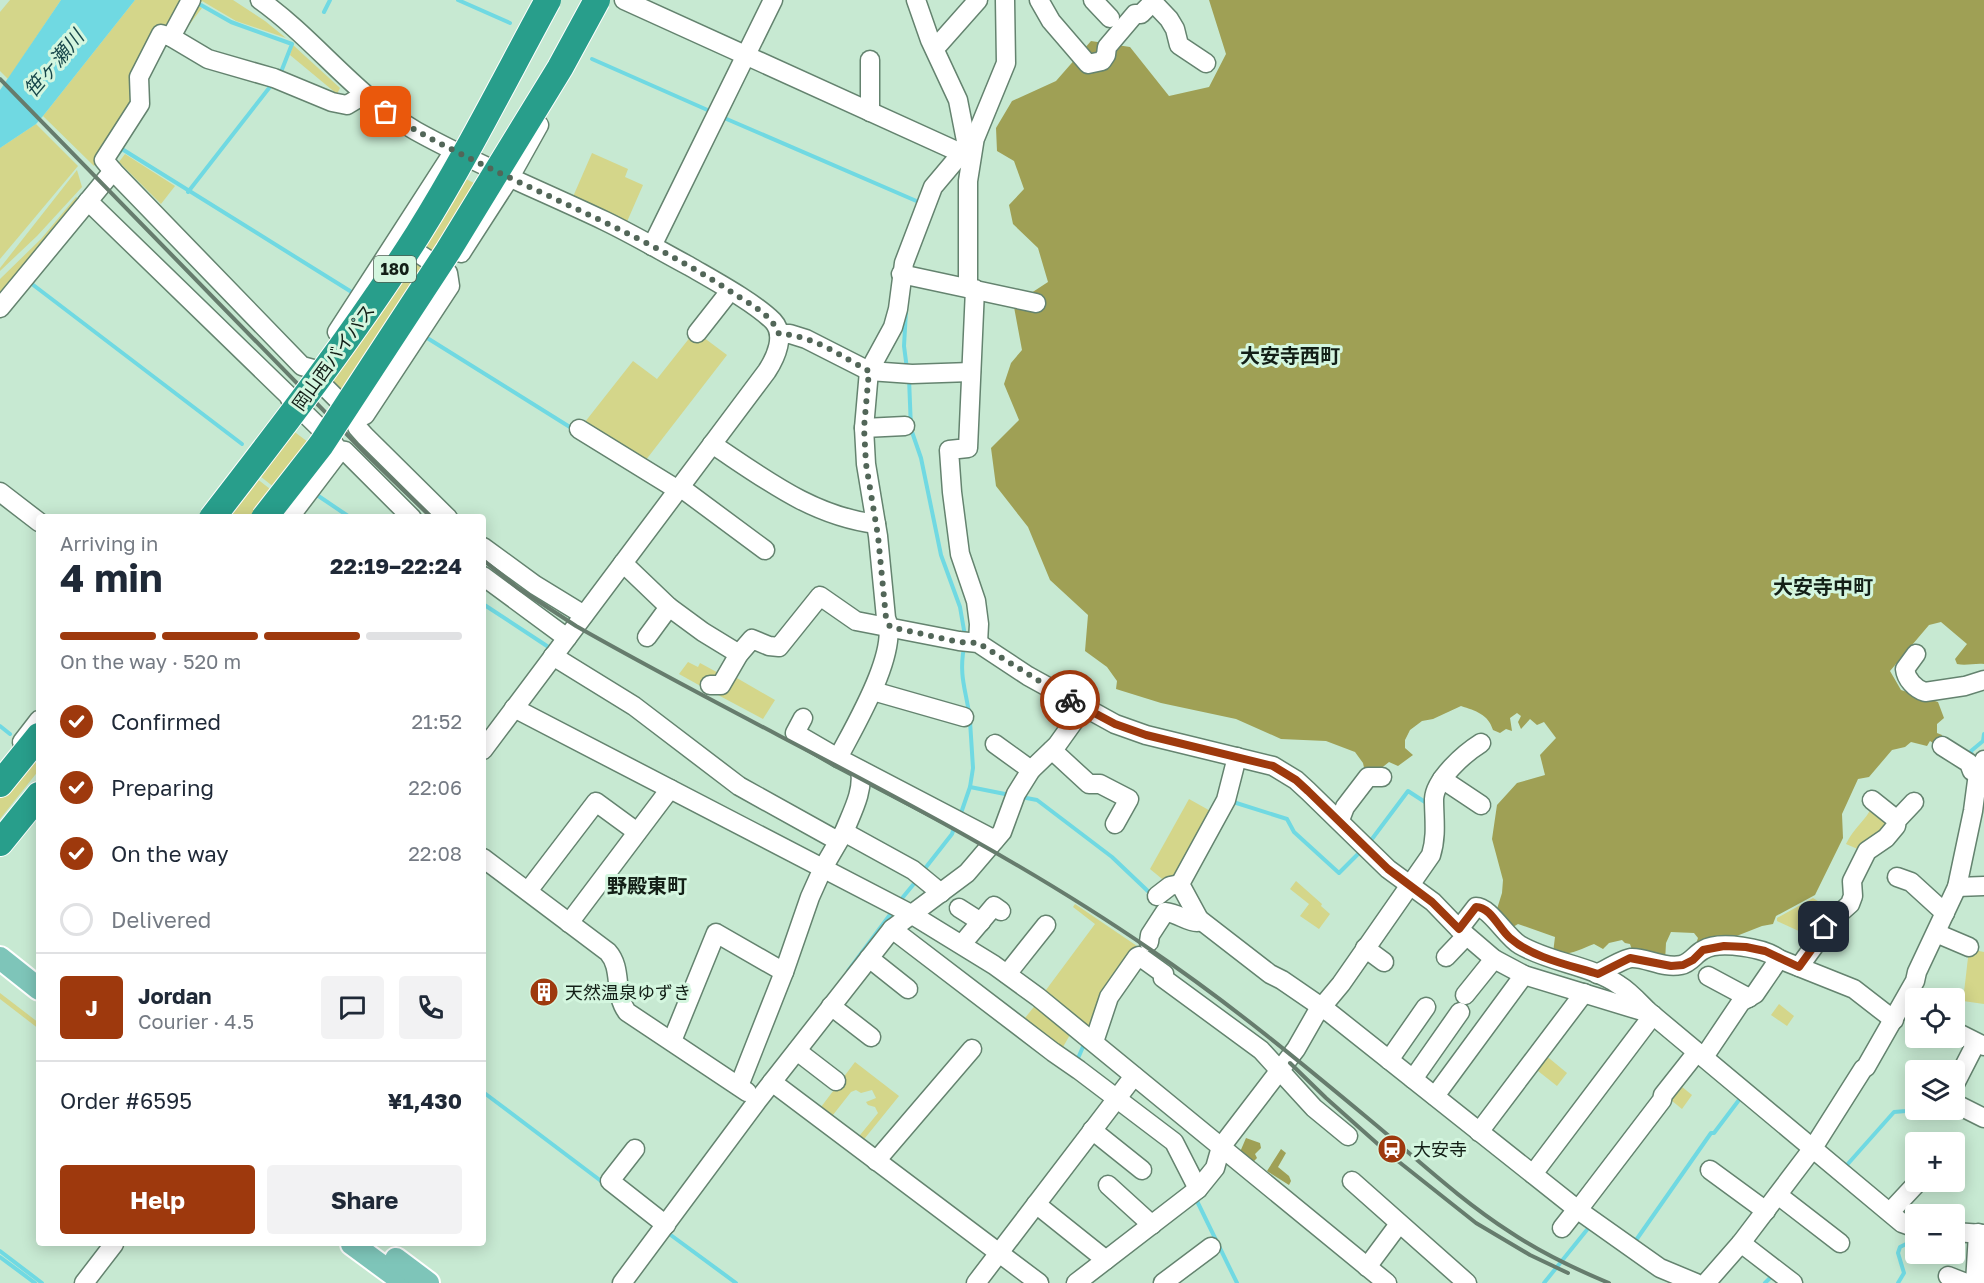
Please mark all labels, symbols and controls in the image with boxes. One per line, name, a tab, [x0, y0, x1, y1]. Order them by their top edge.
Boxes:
water label: 笹ヶ瀬川	[18, 23, 89, 101]
pin	[360, 86, 411, 137]
icon: bag	[369, 95, 402, 128]
road number: 180	[374, 256, 416, 282]
street label: 岡山西バイパス	[287, 300, 379, 414]
district label: 大安寺西町	[1240, 343, 1340, 367]
text: Arriving in	[60, 531, 158, 555]
text: 22:19–22:24	[330, 552, 462, 579]
text: 4 min	[60, 554, 163, 601]
district label: 大安寺中町	[1773, 574, 1873, 598]
text: On the way · 520 m	[60, 649, 241, 673]
courier	[1040, 670, 1100, 730]
icon: bike	[1054, 684, 1087, 717]
icon: check	[60, 705, 93, 738]
text: Confirmed	[111, 708, 221, 735]
text: 21:52	[412, 709, 462, 733]
icon: check	[60, 771, 93, 804]
text: Preparing	[111, 774, 214, 801]
text: 22:06	[408, 775, 462, 799]
icon: check	[60, 837, 93, 870]
text: On the way	[111, 840, 229, 867]
text: 22:08	[408, 841, 462, 865]
district label: 野殿東町	[607, 873, 687, 897]
pin	[1798, 901, 1849, 952]
text: Delivered	[111, 906, 211, 933]
icon: home	[1807, 910, 1840, 943]
button: chat	[321, 976, 384, 1039]
button: phone	[399, 976, 462, 1039]
building icon: 天然温泉ゆずき	[528, 976, 560, 1008]
place label: 天然温泉ゆずき	[565, 981, 691, 1003]
text: Jordan	[138, 982, 212, 1009]
map controls	[1905, 988, 1965, 1264]
button: locate	[1905, 988, 1965, 1048]
text: J	[85, 994, 98, 1021]
text: Courier · 4.5	[138, 1009, 254, 1033]
button: layers	[1905, 1060, 1965, 1120]
text: Order #6595	[60, 1087, 192, 1114]
text: ¥1,430	[388, 1087, 462, 1114]
button: +	[1905, 1132, 1965, 1192]
station icon: 大安寺	[1376, 1133, 1408, 1165]
place label: 大安寺	[1413, 1138, 1467, 1160]
button: Help	[60, 1165, 255, 1234]
button: Share	[267, 1165, 462, 1234]
button: −	[1905, 1204, 1965, 1264]

